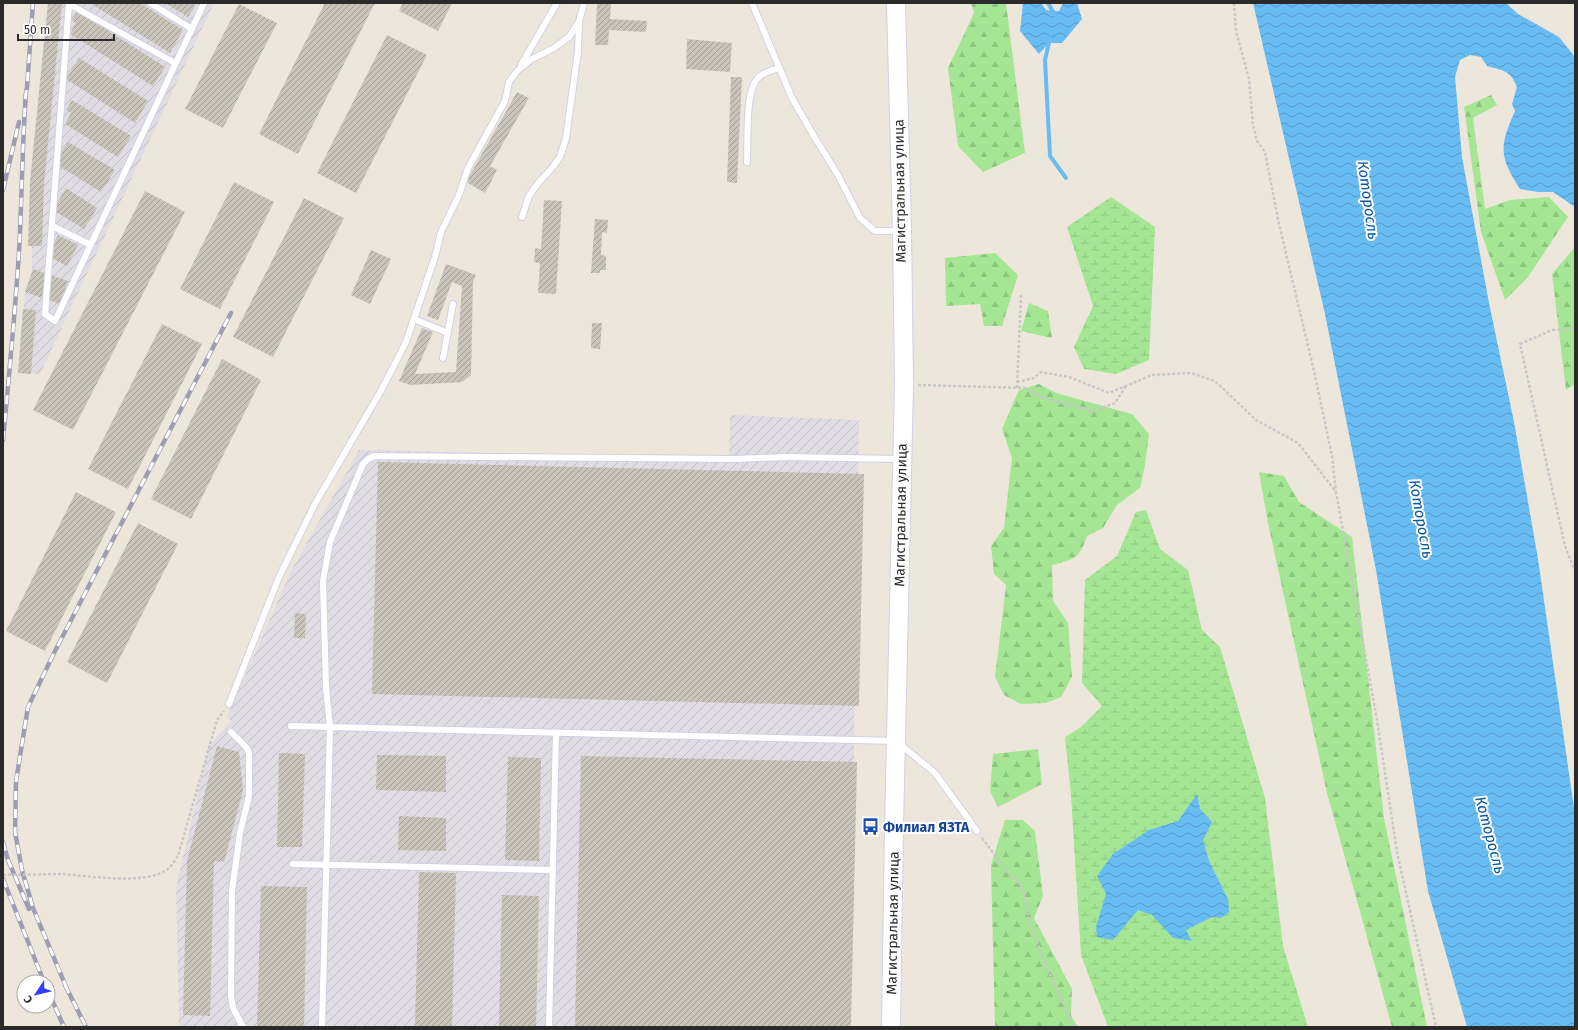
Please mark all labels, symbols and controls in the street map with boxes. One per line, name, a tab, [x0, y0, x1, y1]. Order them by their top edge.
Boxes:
scale bar	[18, 16, 114, 42]
text: 50 m	[24, 23, 50, 37]
street label: Магистральная улица	[890, 119, 910, 263]
water label: Которосль	[1354, 159, 1382, 241]
street label: Магистральная улица	[891, 443, 911, 587]
water label: Которосль	[1405, 478, 1437, 560]
water label: Которосль	[1471, 794, 1509, 876]
bus stop icon: Филиал ЯЗТА	[860, 817, 880, 837]
place label: Филиал ЯЗТА	[883, 819, 970, 836]
street label: Магистральная улица	[883, 851, 903, 995]
north arrow	[16, 974, 56, 1014]
text: С	[21, 993, 35, 1006]

